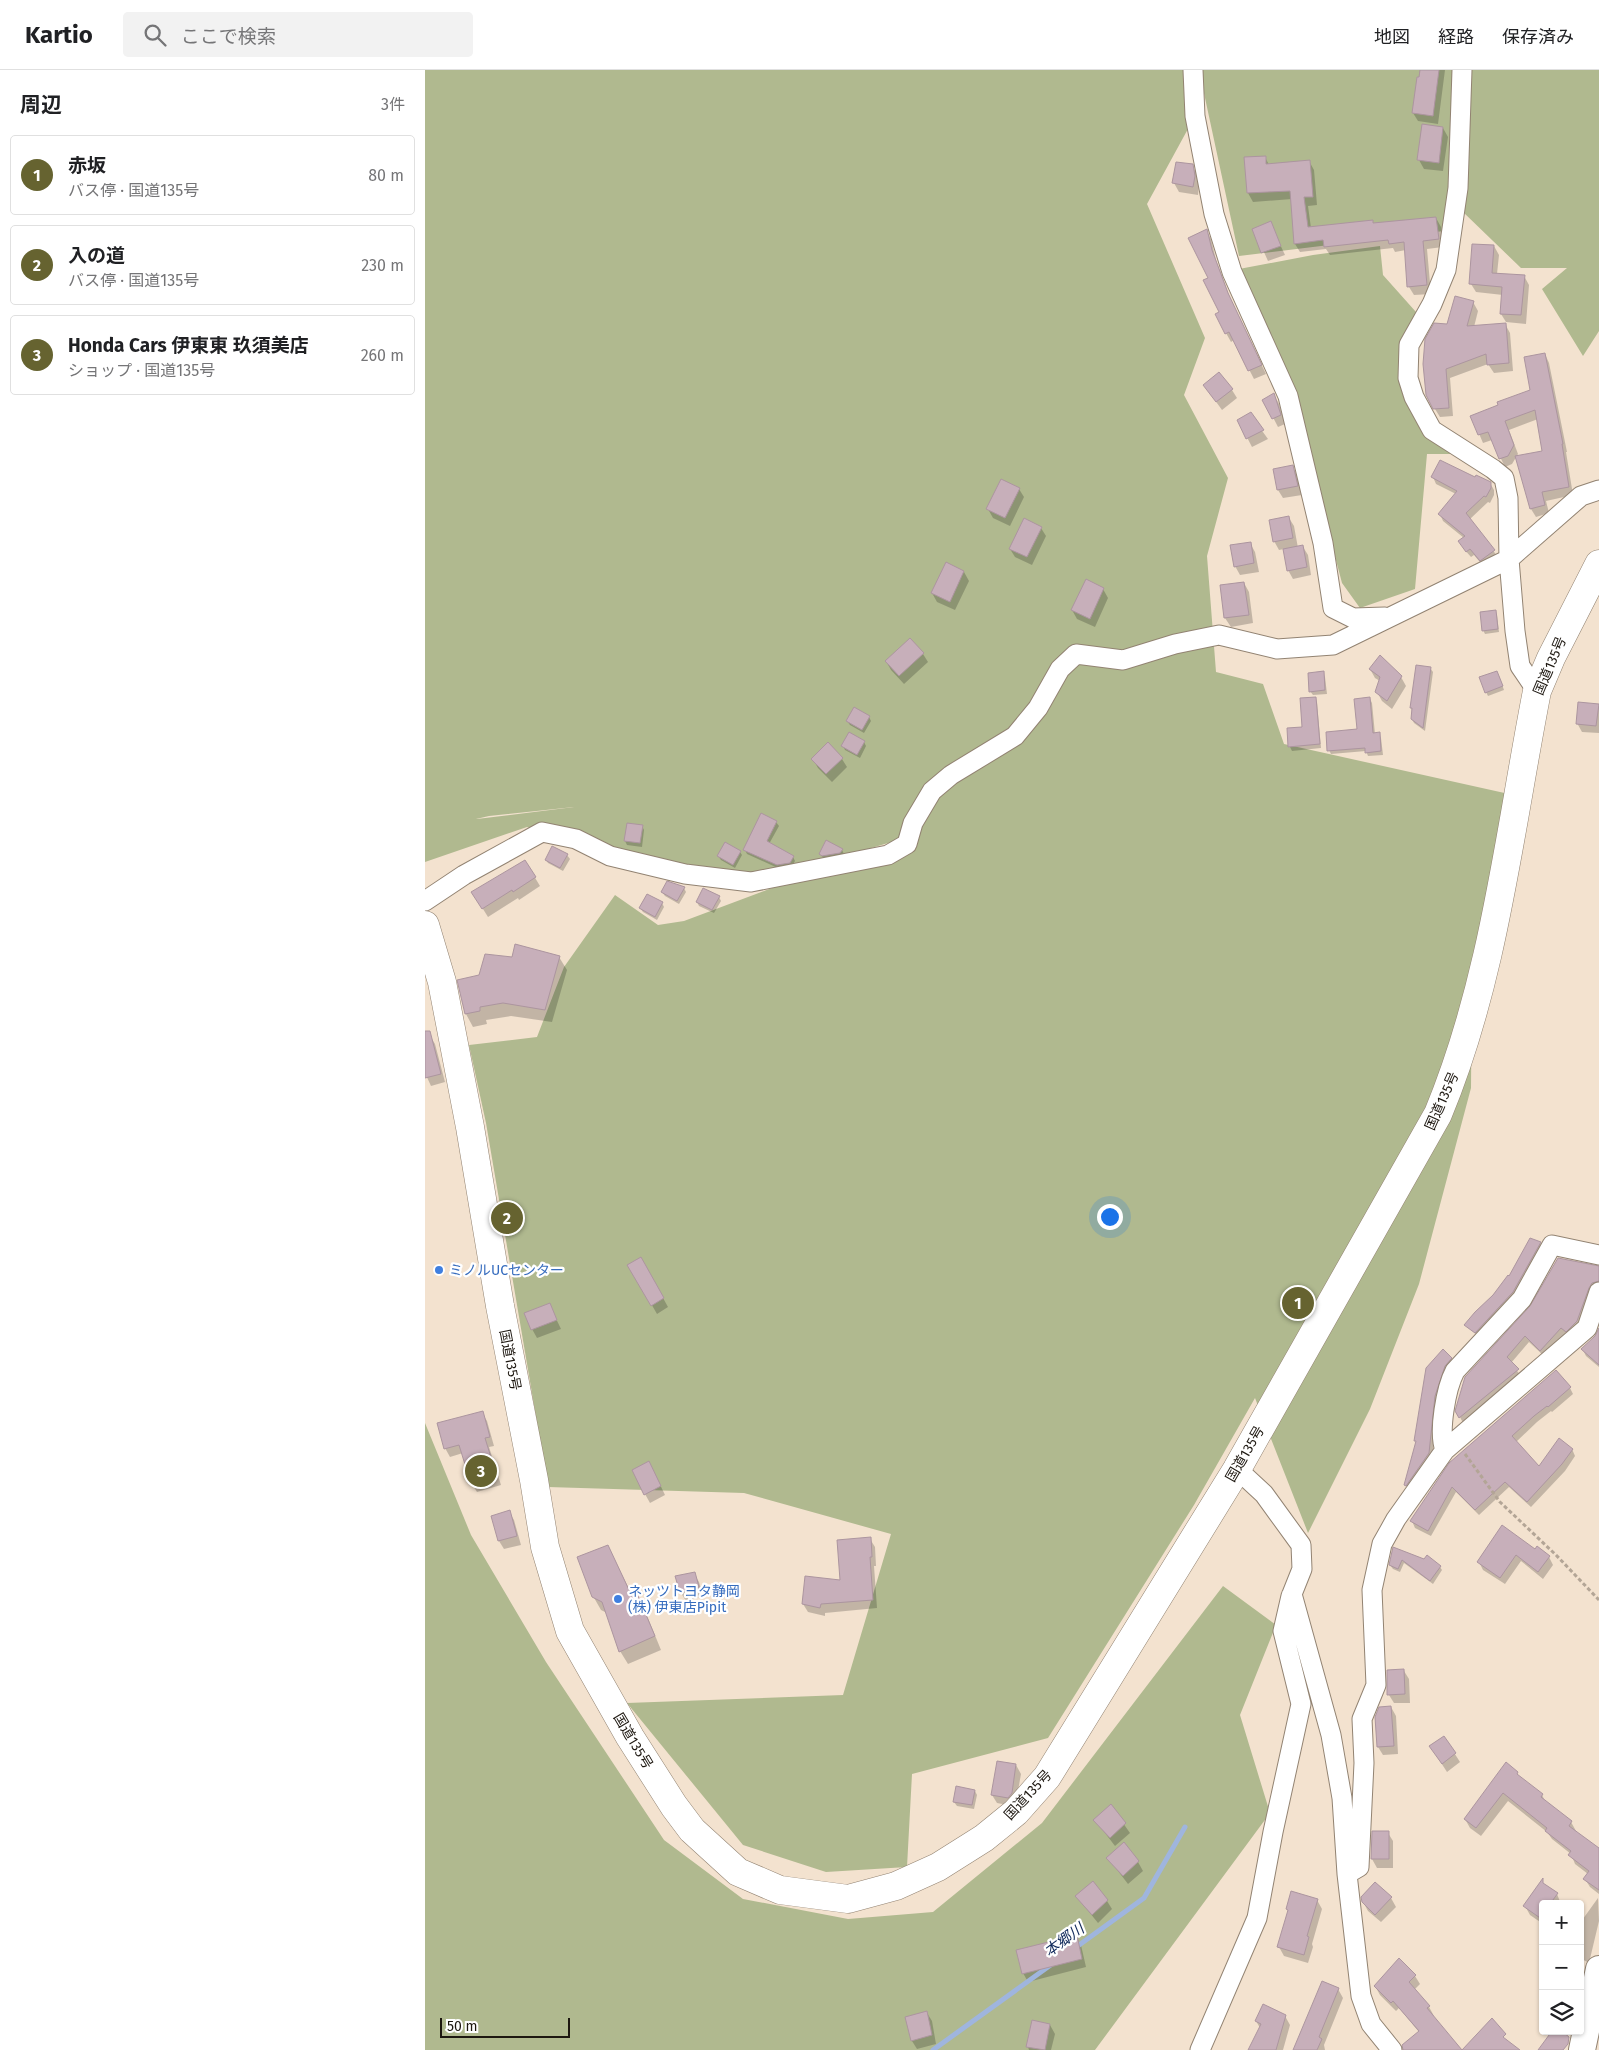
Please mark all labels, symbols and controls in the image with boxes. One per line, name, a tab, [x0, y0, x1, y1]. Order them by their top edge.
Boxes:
search box	[123, 12, 473, 57]
text: Kartio	[25, 21, 93, 49]
icon: search	[141, 21, 169, 49]
text: ここで検索	[181, 25, 276, 48]
text: 地図	[1374, 26, 1410, 48]
text: 経路	[1438, 26, 1474, 48]
text: 保存済み	[1502, 26, 1574, 48]
text: 周辺	[20, 92, 62, 118]
text: 3件	[381, 95, 405, 114]
text: 赤坂	[68, 154, 106, 177]
text: 1	[33, 166, 41, 185]
text: 80 m	[368, 166, 404, 185]
text: バス停 · 国道135号	[68, 181, 199, 200]
text: 入の道	[68, 244, 125, 267]
text: 2	[33, 256, 41, 275]
text: 230 m	[361, 256, 404, 275]
text: バス停 · 国道135号	[68, 271, 199, 290]
text: Honda Cars 伊東東 玖須美店	[68, 334, 309, 357]
text: 3	[33, 346, 41, 365]
text: 260 m	[361, 346, 404, 365]
text: ショップ · 国道135号	[68, 361, 215, 380]
street label: 国道135号	[1530, 634, 1570, 698]
street label: 国道135号	[1422, 1069, 1462, 1133]
pin: 2	[491, 1199, 523, 1237]
your location	[1097, 1204, 1123, 1230]
place label: ミノルUCセンター	[449, 1262, 564, 1279]
marker: ミノルUCセンター	[433, 1264, 445, 1276]
pin: 1	[1282, 1284, 1314, 1322]
street label: 国道135号	[496, 1328, 524, 1392]
street label: 国道135号	[1222, 1423, 1268, 1485]
pin: 3	[465, 1452, 497, 1490]
place label: ネッツトヨタ静岡 (株) 伊東店Pipit	[628, 1583, 740, 1616]
marker: ネッツトヨタ静岡 (株) 伊東店Pipit	[612, 1593, 624, 1605]
street label: 国道135号	[610, 1710, 656, 1772]
street label: 国道135号	[1001, 1767, 1055, 1823]
map controls	[1539, 1900, 1584, 2035]
button: +	[1539, 1900, 1584, 1945]
water label: 本郷川	[1041, 1918, 1089, 1961]
button: −	[1539, 1945, 1584, 1990]
button: layers	[1539, 1990, 1584, 2035]
scale bar	[440, 2015, 570, 2038]
text: 50 m	[447, 2018, 478, 2035]

